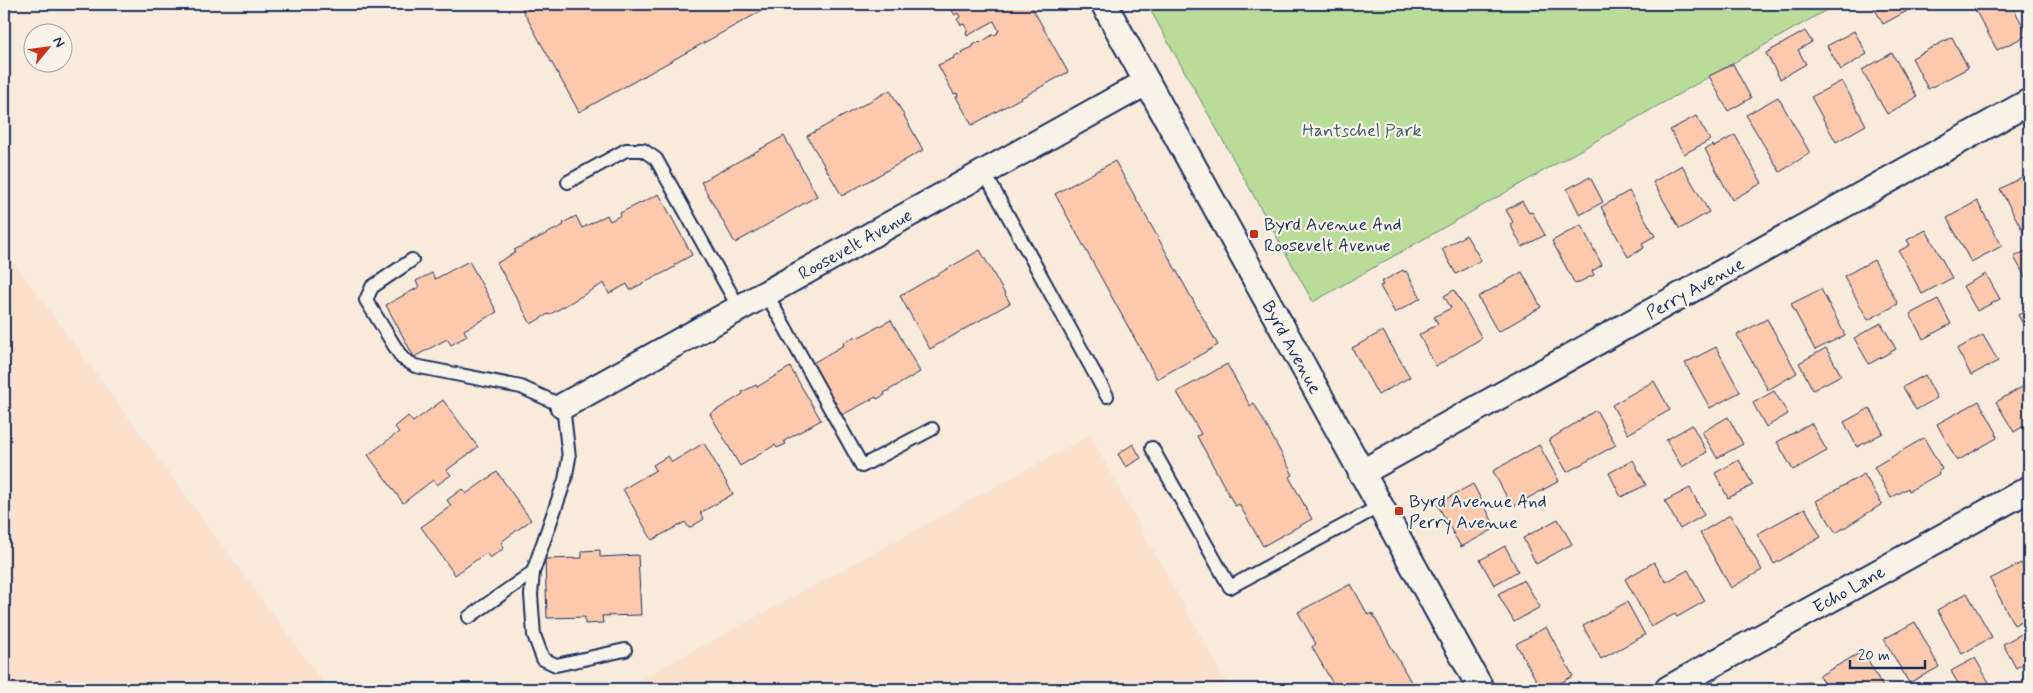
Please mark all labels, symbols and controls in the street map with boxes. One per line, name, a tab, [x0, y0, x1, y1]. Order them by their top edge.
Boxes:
north arrow	[22, 22, 72, 72]
text: N	[48, 34, 69, 51]
park label: Hantschel Park	[1302, 119, 1422, 143]
street label: Roosevelt Avenue	[794, 204, 917, 286]
place label: Byrd Avenue And Roosevelt Avenue	[1264, 213, 1402, 258]
marker: Byrd Avenue And Roosevelt Avenue	[1248, 228, 1260, 240]
street label: Perry Avenue	[1642, 252, 1749, 326]
street label: Byrd Avenue	[1256, 297, 1327, 399]
place label: Byrd Avenue And Perry Avenue	[1409, 490, 1547, 535]
marker: Byrd Avenue And Perry Avenue	[1393, 505, 1405, 517]
street label: Echo Lane	[1809, 560, 1890, 620]
scale bar	[1850, 638, 1926, 670]
text: 20 m	[1858, 646, 1890, 666]

